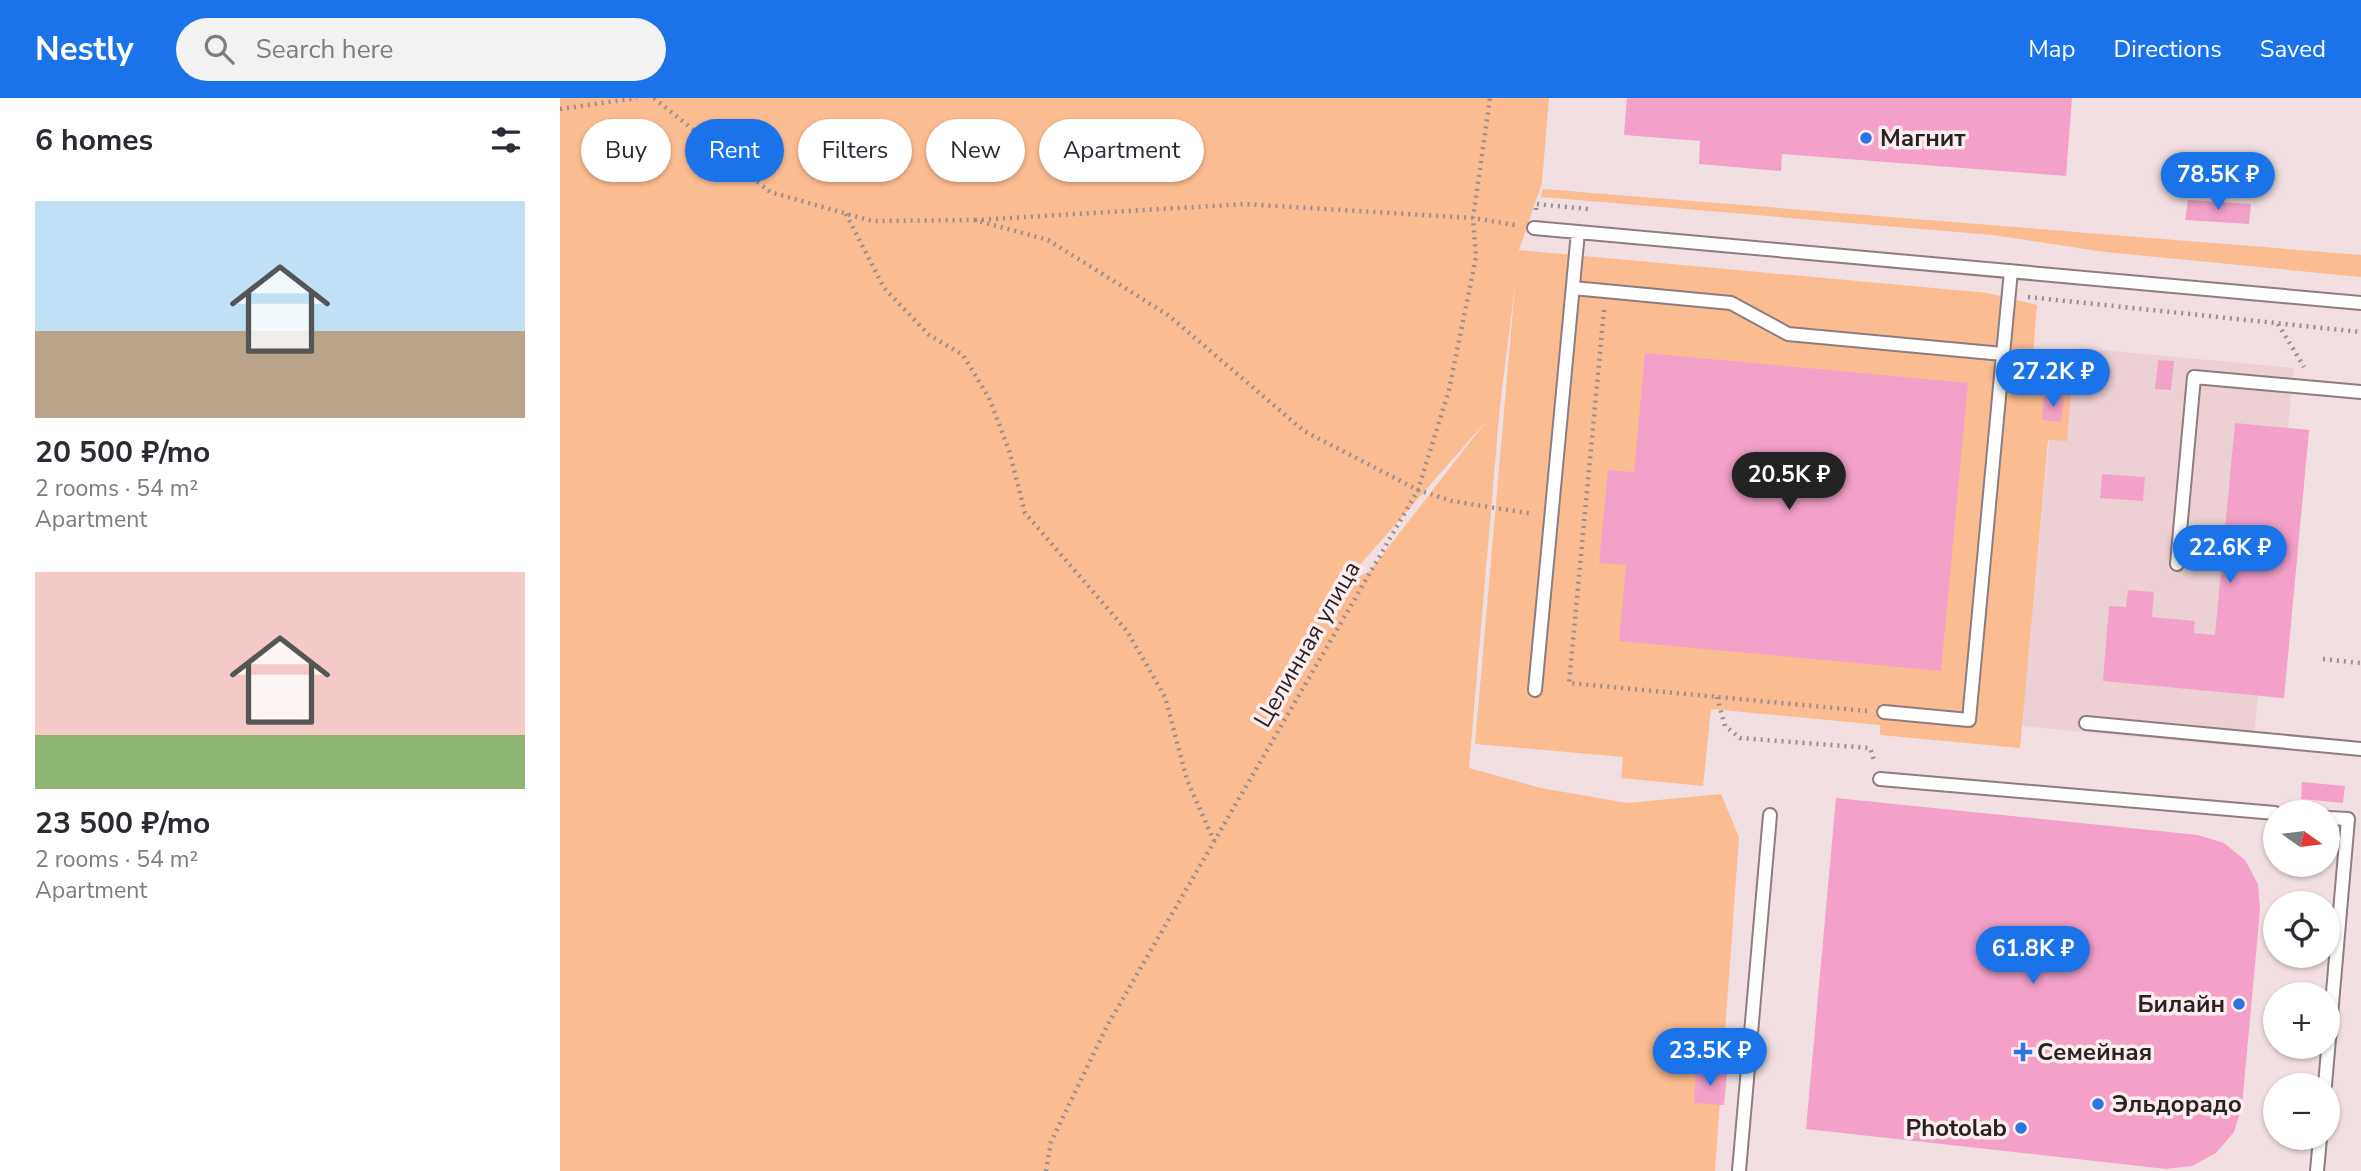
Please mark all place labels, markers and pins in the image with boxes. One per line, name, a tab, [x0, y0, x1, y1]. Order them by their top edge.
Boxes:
place label: Магнит	[1880, 122, 1966, 154]
marker: Магнит	[1858, 130, 1874, 146]
pin: 78.5K ₽	[2153, 152, 2283, 212]
pin: 27.2K ₽	[1988, 350, 2118, 409]
pin: 20.5K ₽	[1724, 452, 1854, 512]
pin: 22.6K ₽	[2165, 526, 2295, 585]
pin: 61.8K ₽	[1968, 926, 2098, 986]
place label: Билайн	[2137, 988, 2225, 1020]
marker: Билайн	[2231, 996, 2247, 1012]
pin: 23.5K ₽	[1645, 1028, 1775, 1088]
place label: Семейная	[2037, 1036, 2152, 1068]
marker: Семейная	[2015, 1044, 2031, 1060]
place label: Эльдорадо	[2112, 1088, 2242, 1120]
marker: Эльдорадо	[2090, 1096, 2106, 1112]
place label: Photolab	[1906, 1112, 2007, 1144]
marker: Photolab	[2013, 1120, 2029, 1136]

